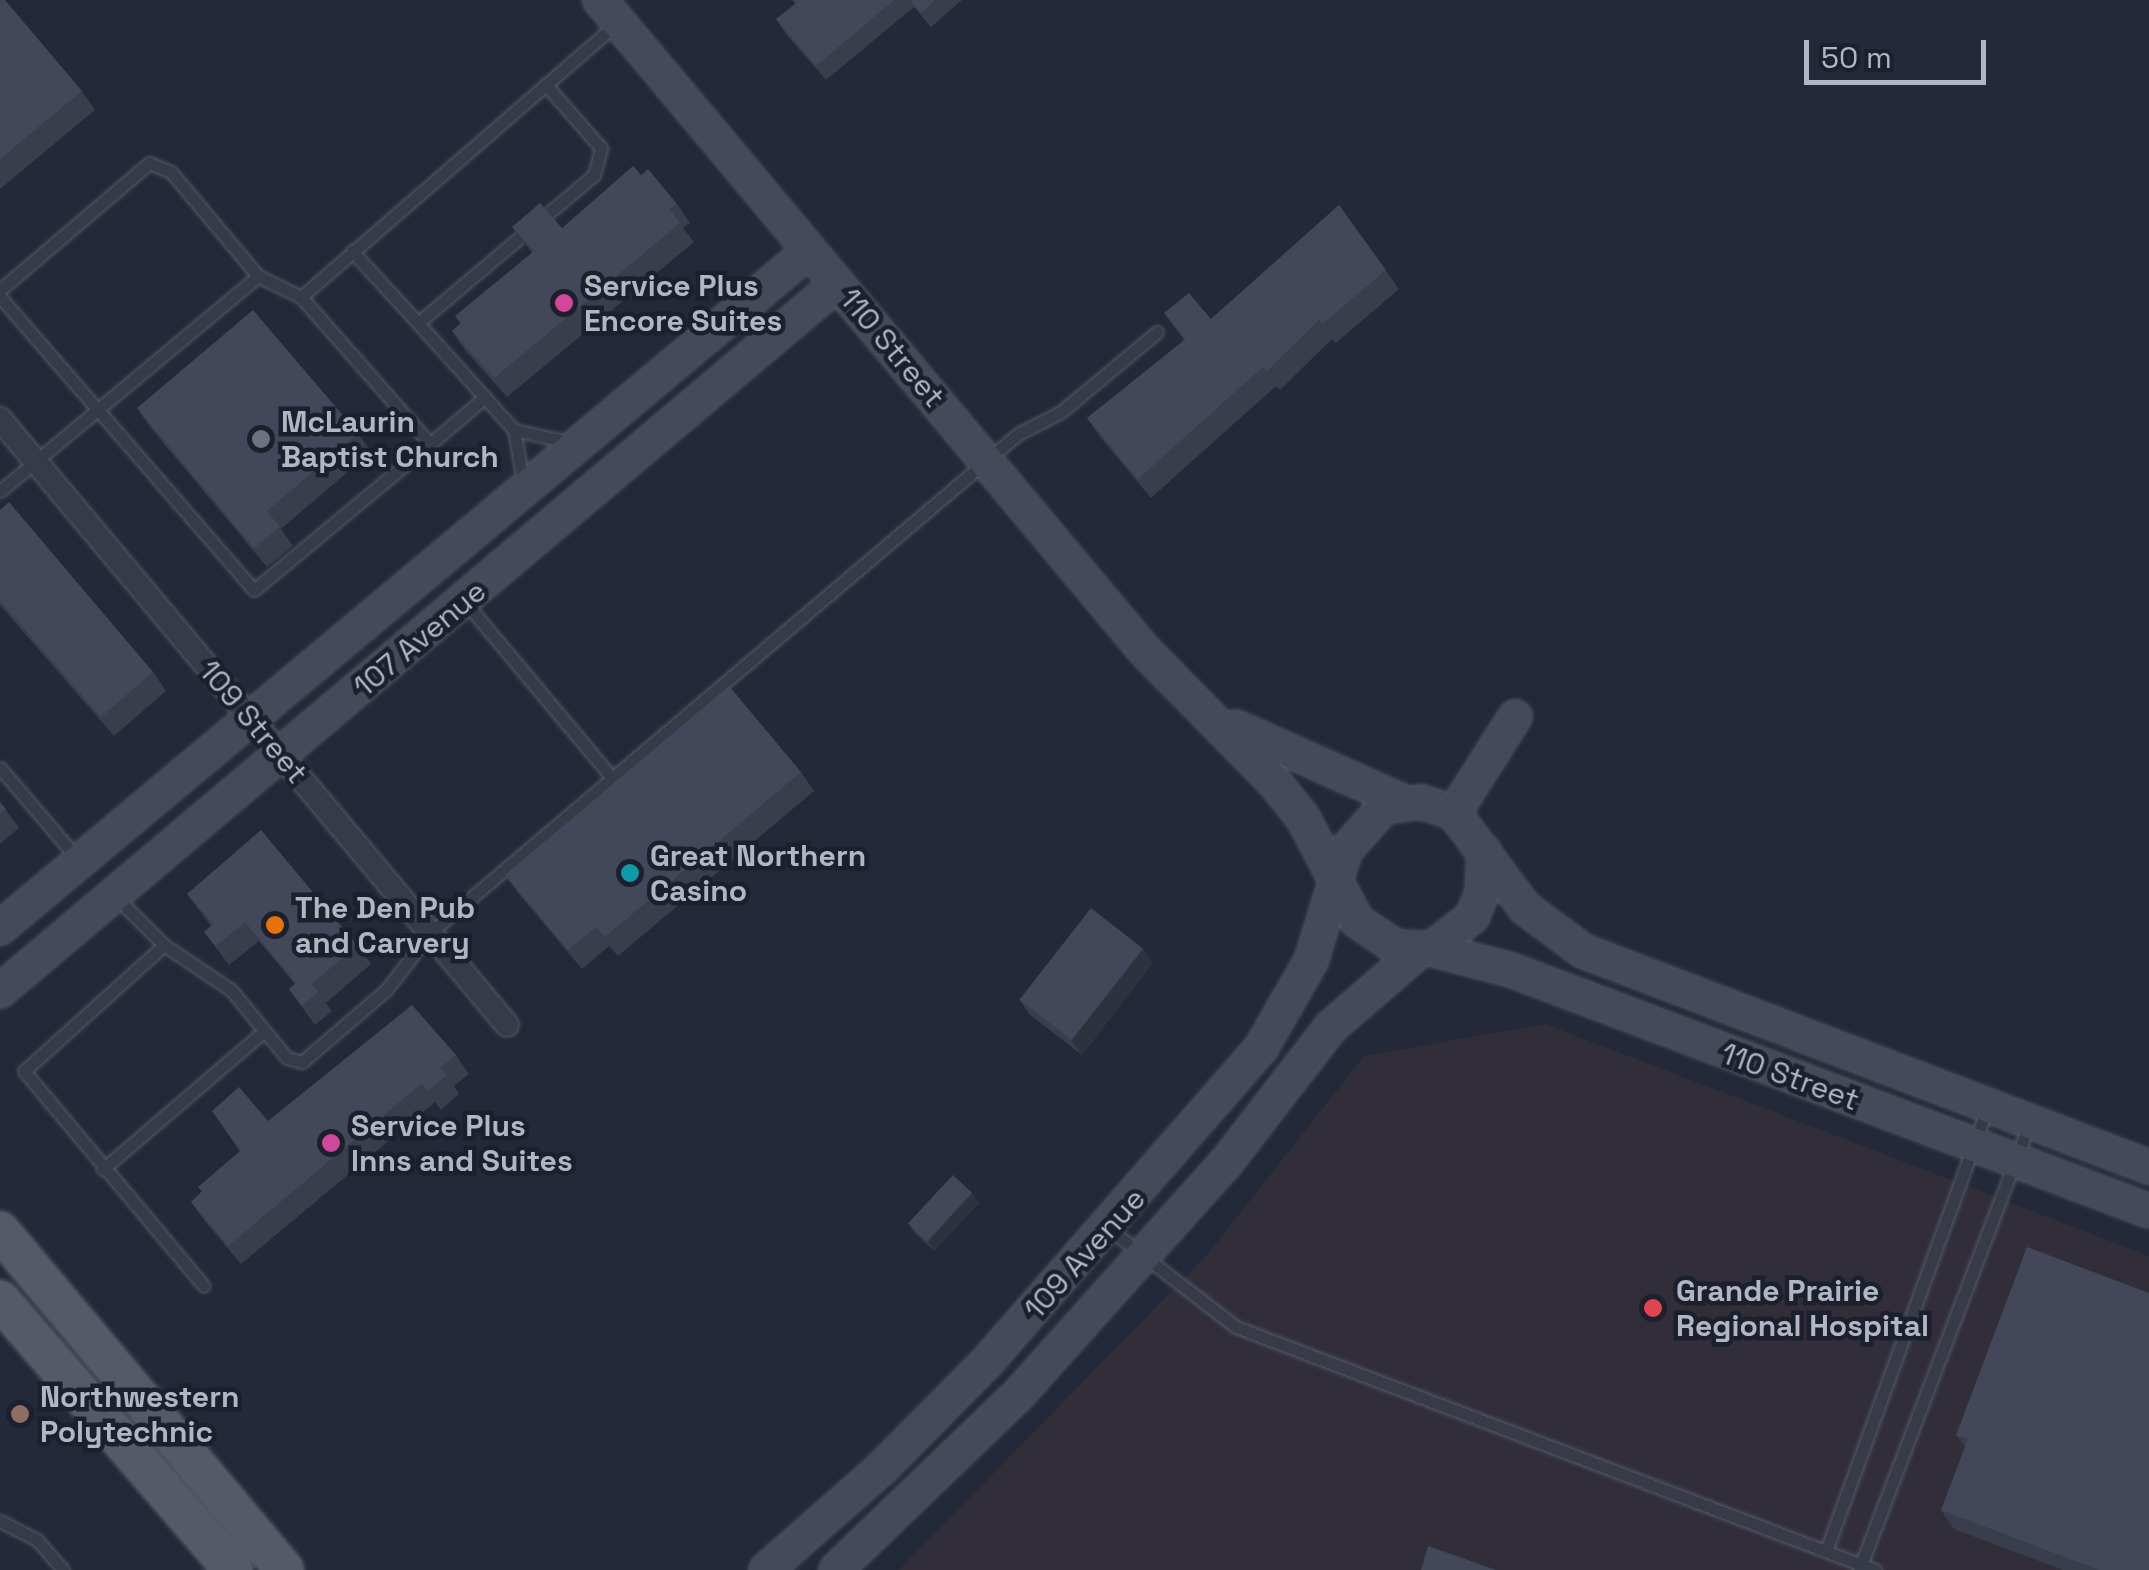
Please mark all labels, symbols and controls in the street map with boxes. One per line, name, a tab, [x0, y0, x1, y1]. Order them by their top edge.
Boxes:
scale bar	[1809, 20, 1992, 82]
text: 50 m	[1821, 38, 1892, 77]
place label: Service Plus Encore Suites	[584, 268, 782, 338]
street label: 110 Street	[832, 281, 952, 415]
marker: Service Plus Encore Suites	[553, 292, 575, 314]
place label: McLaurin Baptist Church	[281, 404, 499, 474]
marker: McLaurin Baptist Church	[250, 428, 272, 450]
street label: 107 Avenue	[346, 573, 494, 705]
street label: 109 Street	[191, 653, 315, 791]
place label: Great Northern Casino	[650, 838, 866, 908]
marker: Great Northern Casino	[619, 862, 641, 884]
place label: The Den Pub and Carvery	[295, 890, 475, 960]
marker: The Den Pub and Carvery	[264, 914, 286, 936]
street label: 110 Street	[1716, 1036, 1864, 1118]
place label: Service Plus Inns and Suites	[351, 1108, 573, 1178]
marker: Service Plus Inns and Suites	[320, 1132, 342, 1154]
street label: 109 Avenue	[1017, 1181, 1153, 1327]
place label: Grande Prairie Regional Hospital	[1676, 1273, 1929, 1344]
marker: Grande Prairie Regional Hospital	[1640, 1295, 1666, 1321]
place label: Northwestern Polytechnic	[40, 1379, 239, 1450]
marker: Northwestern Polytechnic	[9, 1403, 31, 1425]

